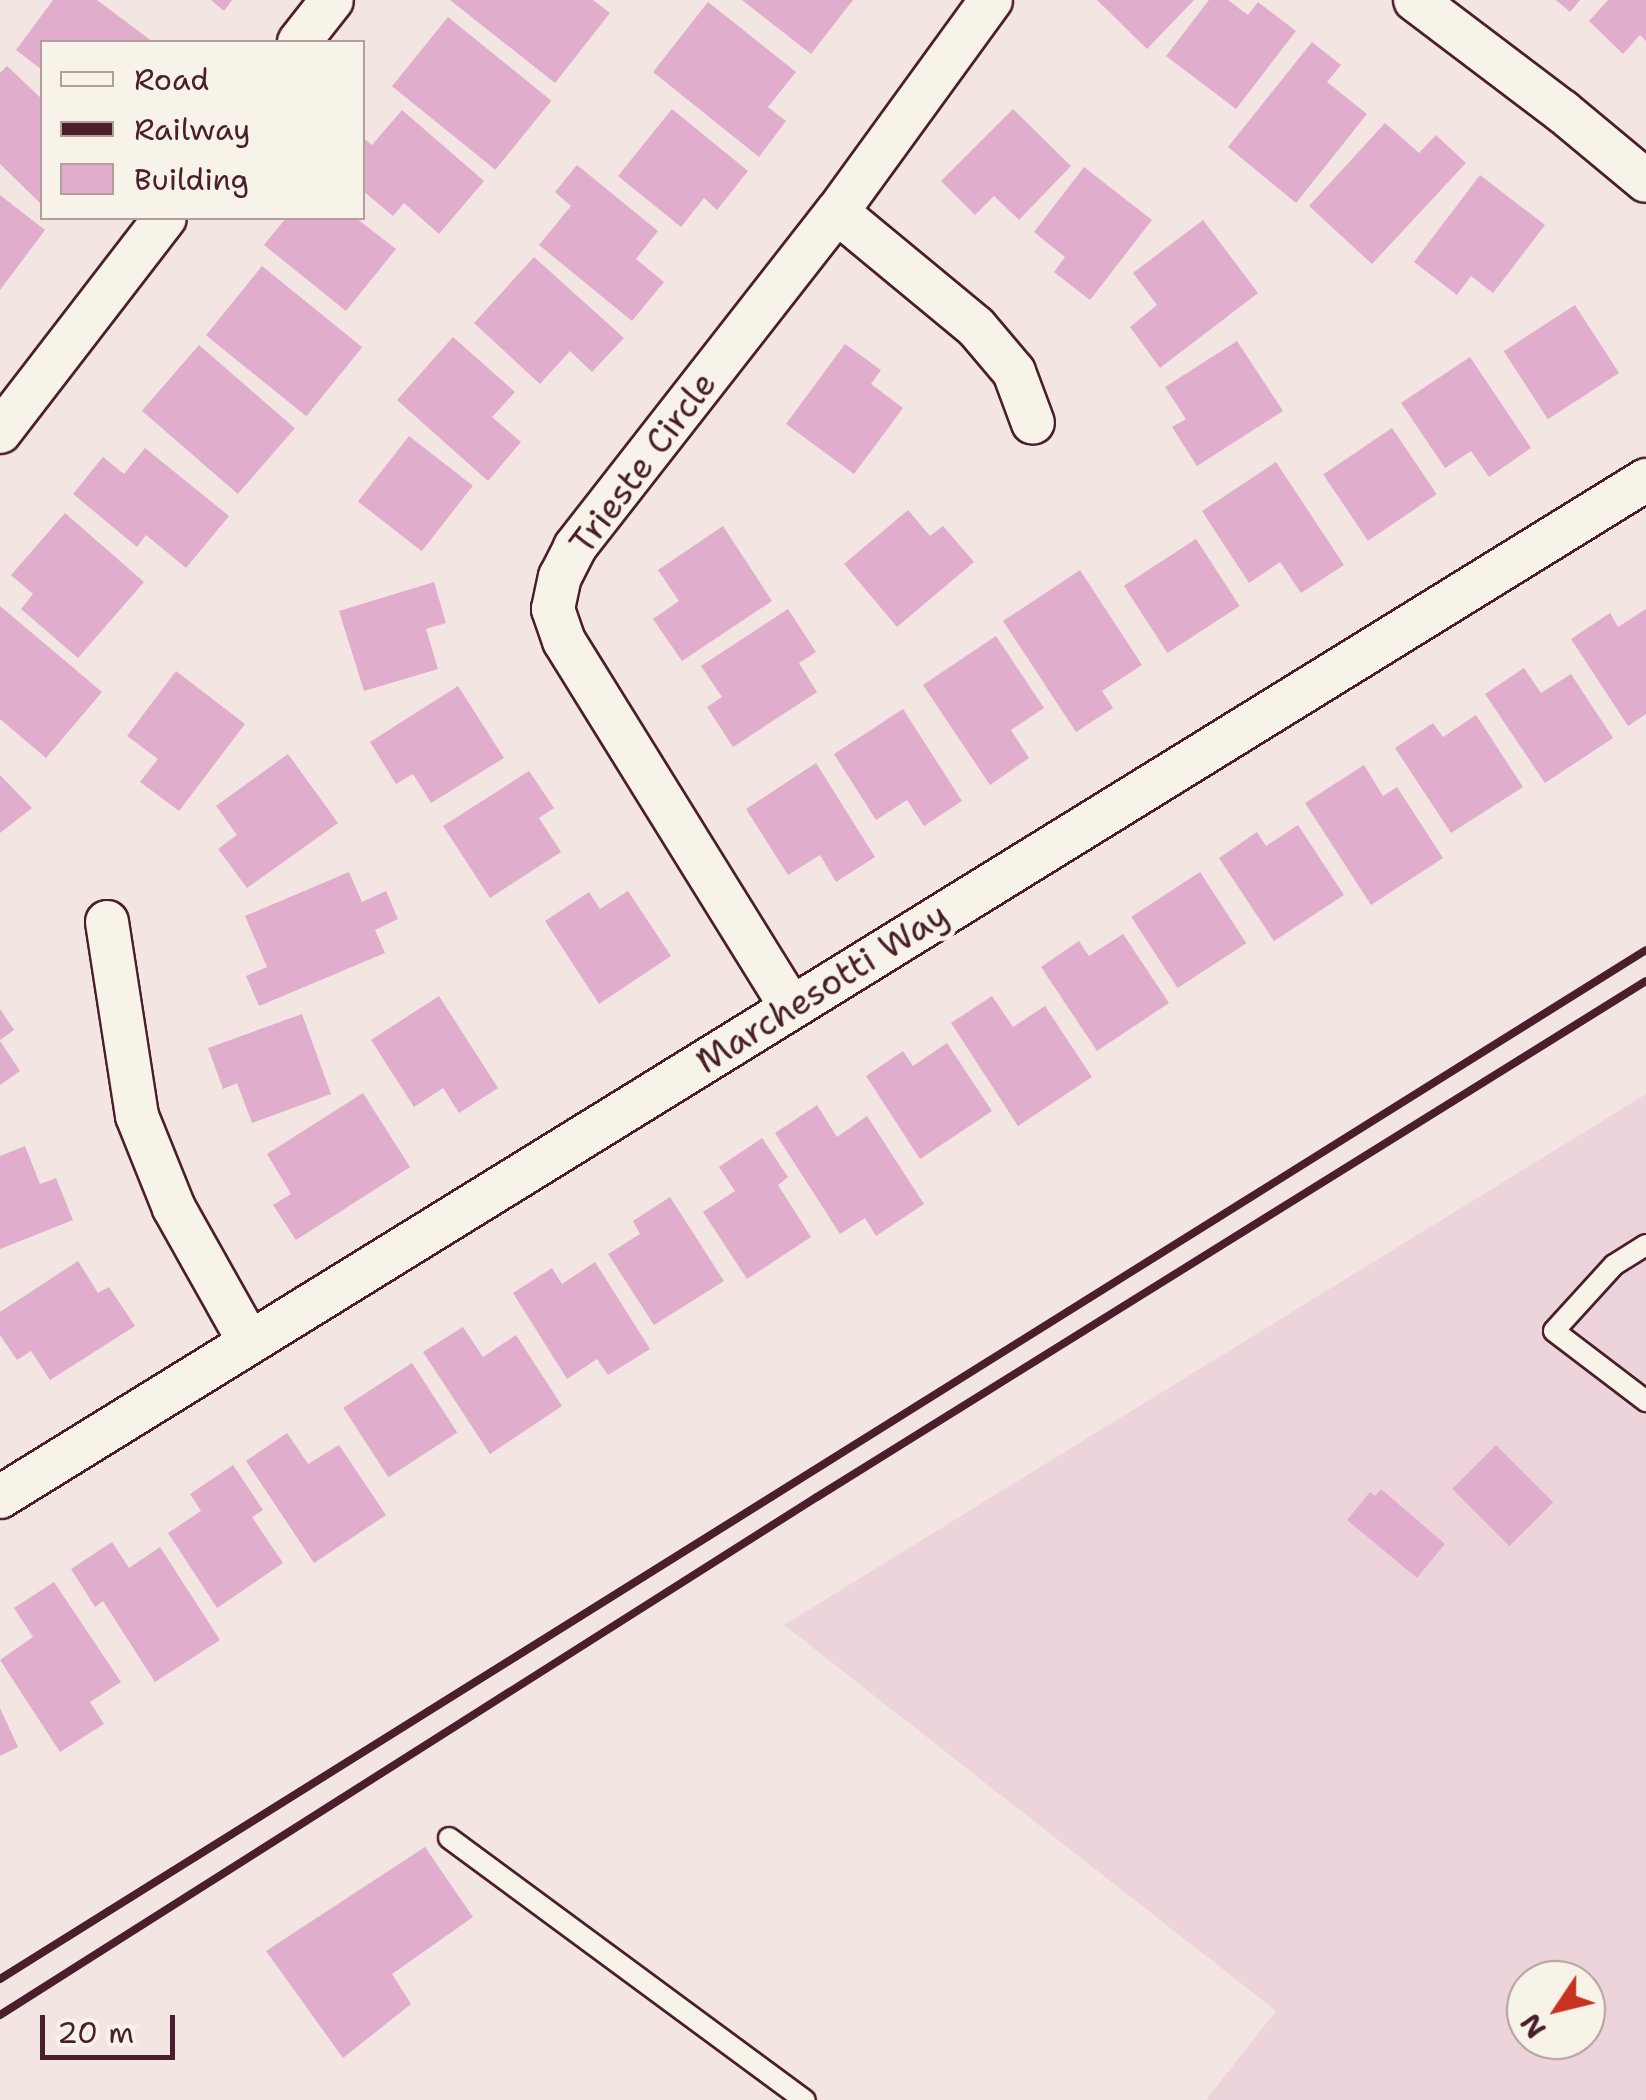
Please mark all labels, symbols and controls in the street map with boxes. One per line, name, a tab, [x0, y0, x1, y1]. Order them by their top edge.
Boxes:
legend	[40, 40, 365, 220]
text: Road	[134, 59, 209, 100]
text: Railway	[134, 109, 250, 150]
text: Building	[134, 159, 249, 200]
street label: Trieste Circle	[561, 364, 725, 562]
street label: Marchesotti Way	[688, 894, 956, 1082]
north arrow	[1506, 1960, 1606, 2060]
scale bar	[45, 1995, 180, 2057]
text: N	[1511, 2006, 1555, 2046]
text: 20 m	[57, 2012, 134, 2053]

